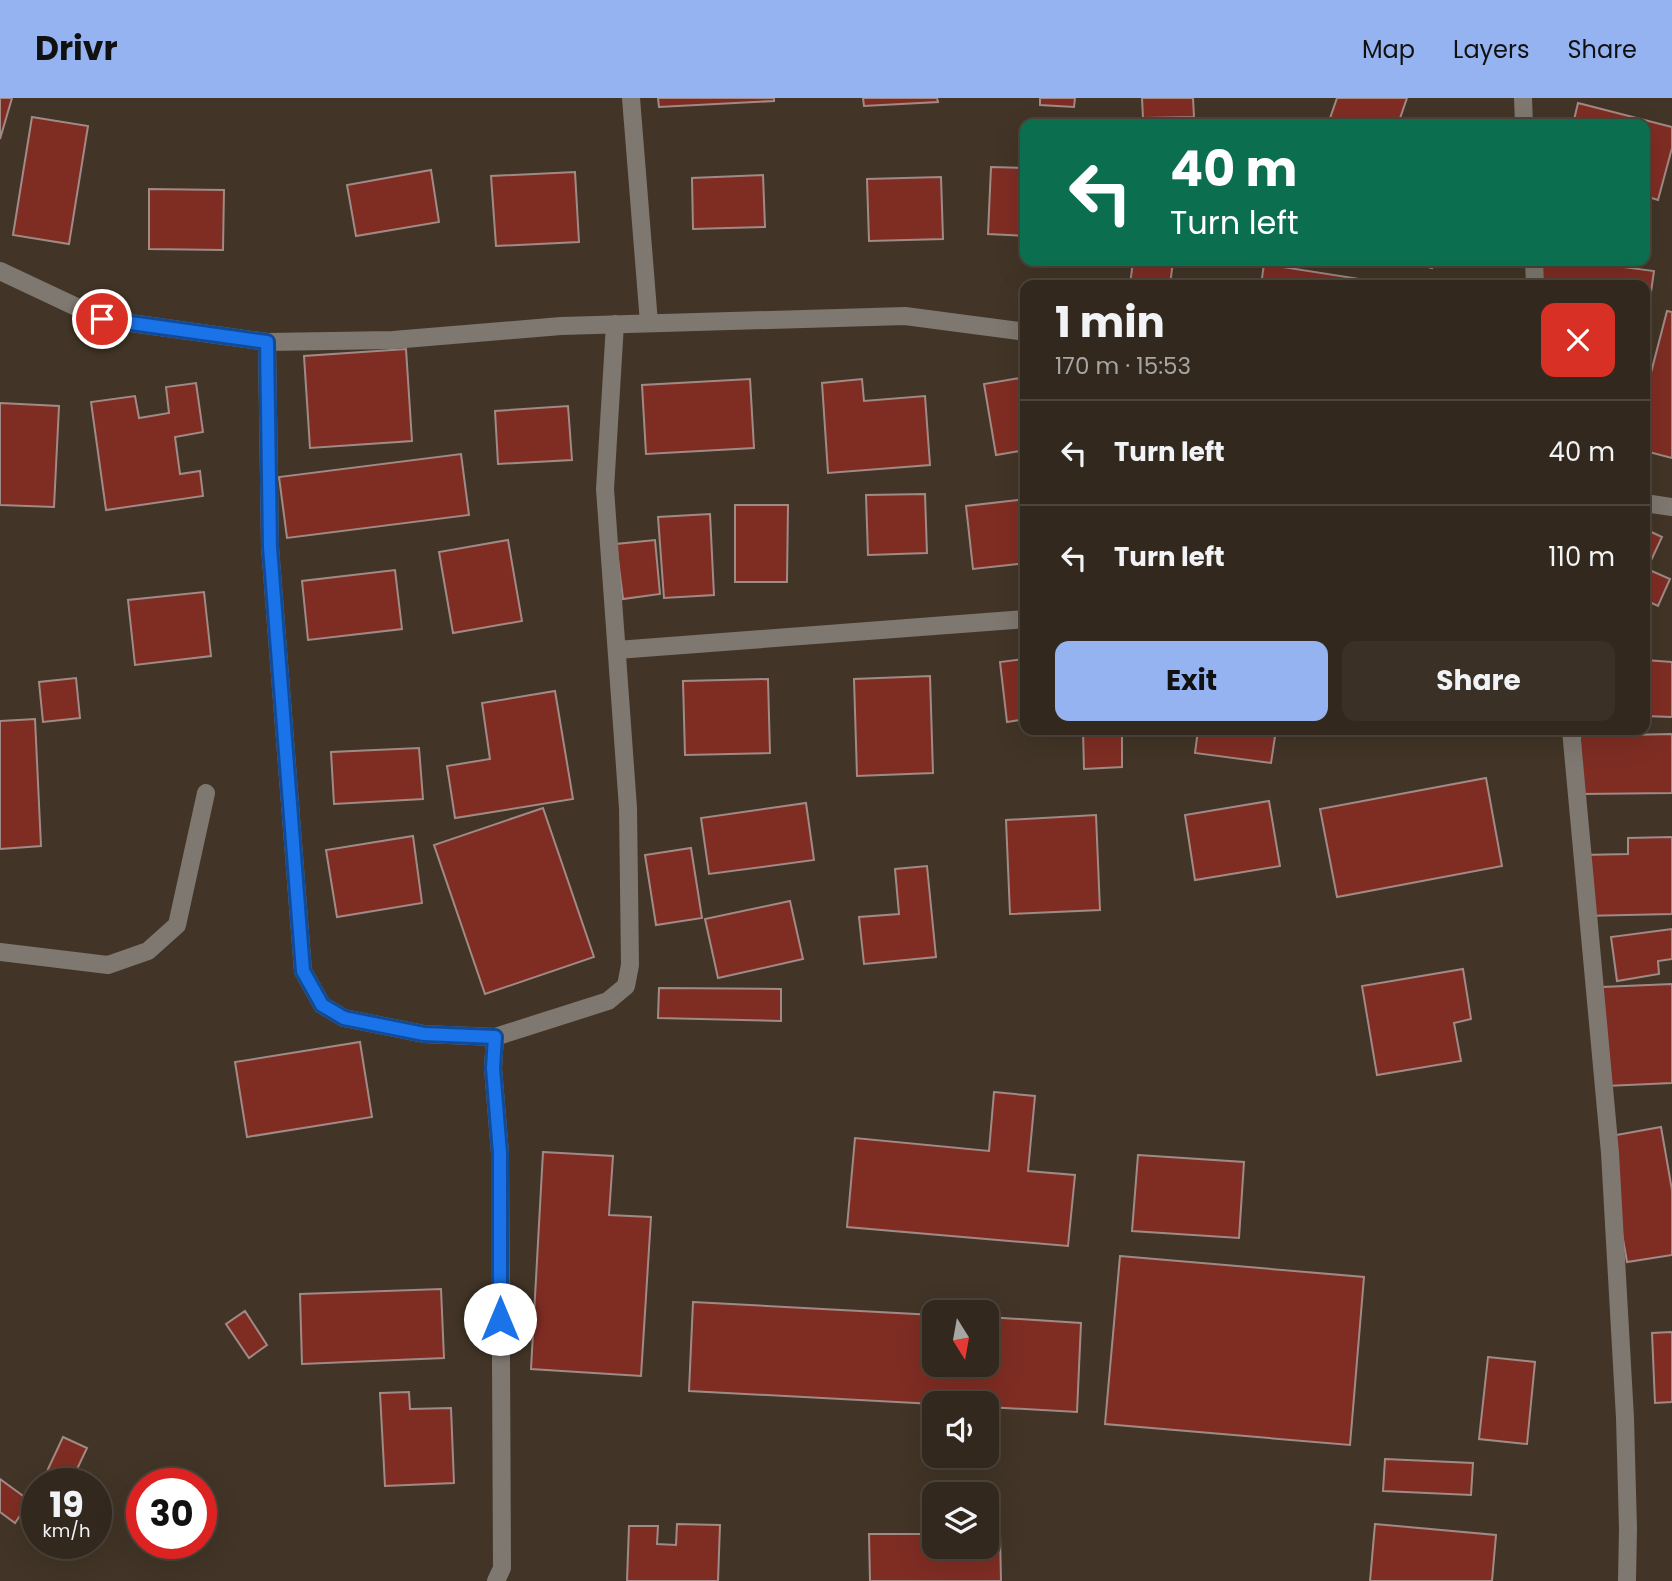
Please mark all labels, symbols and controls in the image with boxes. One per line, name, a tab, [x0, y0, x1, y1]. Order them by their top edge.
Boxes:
text: Drivr	[35, 25, 118, 72]
text: Map	[1362, 33, 1415, 66]
text: Layers	[1453, 33, 1529, 66]
text: Share	[1567, 33, 1637, 66]
text: 40 m	[1170, 135, 1297, 203]
icon: left	[1055, 147, 1146, 238]
text: Turn left	[1170, 200, 1299, 245]
pin	[72, 289, 132, 349]
text: 1 min	[1055, 293, 1165, 352]
icon: arrive	[83, 300, 121, 338]
button: close	[1541, 303, 1615, 377]
text: 170 m · 15:53	[1055, 350, 1191, 382]
icon: left	[1055, 434, 1093, 472]
text: Turn left	[1114, 434, 1225, 470]
text: 40 m	[1549, 434, 1615, 470]
icon: left	[1055, 539, 1093, 577]
text: Turn left	[1114, 539, 1225, 575]
text: 110 m	[1548, 539, 1615, 575]
button: Exit	[1055, 641, 1328, 721]
button: Share	[1342, 641, 1615, 721]
position arrow	[463, 1282, 537, 1356]
north arrow	[922, 1300, 999, 1377]
map controls	[922, 1300, 999, 1559]
button: sound	[922, 1391, 999, 1468]
speed limit sign: 30	[126, 1468, 217, 1559]
text: 19	[49, 1480, 84, 1529]
button: layers	[922, 1482, 999, 1559]
text: km/h	[43, 1518, 90, 1543]

